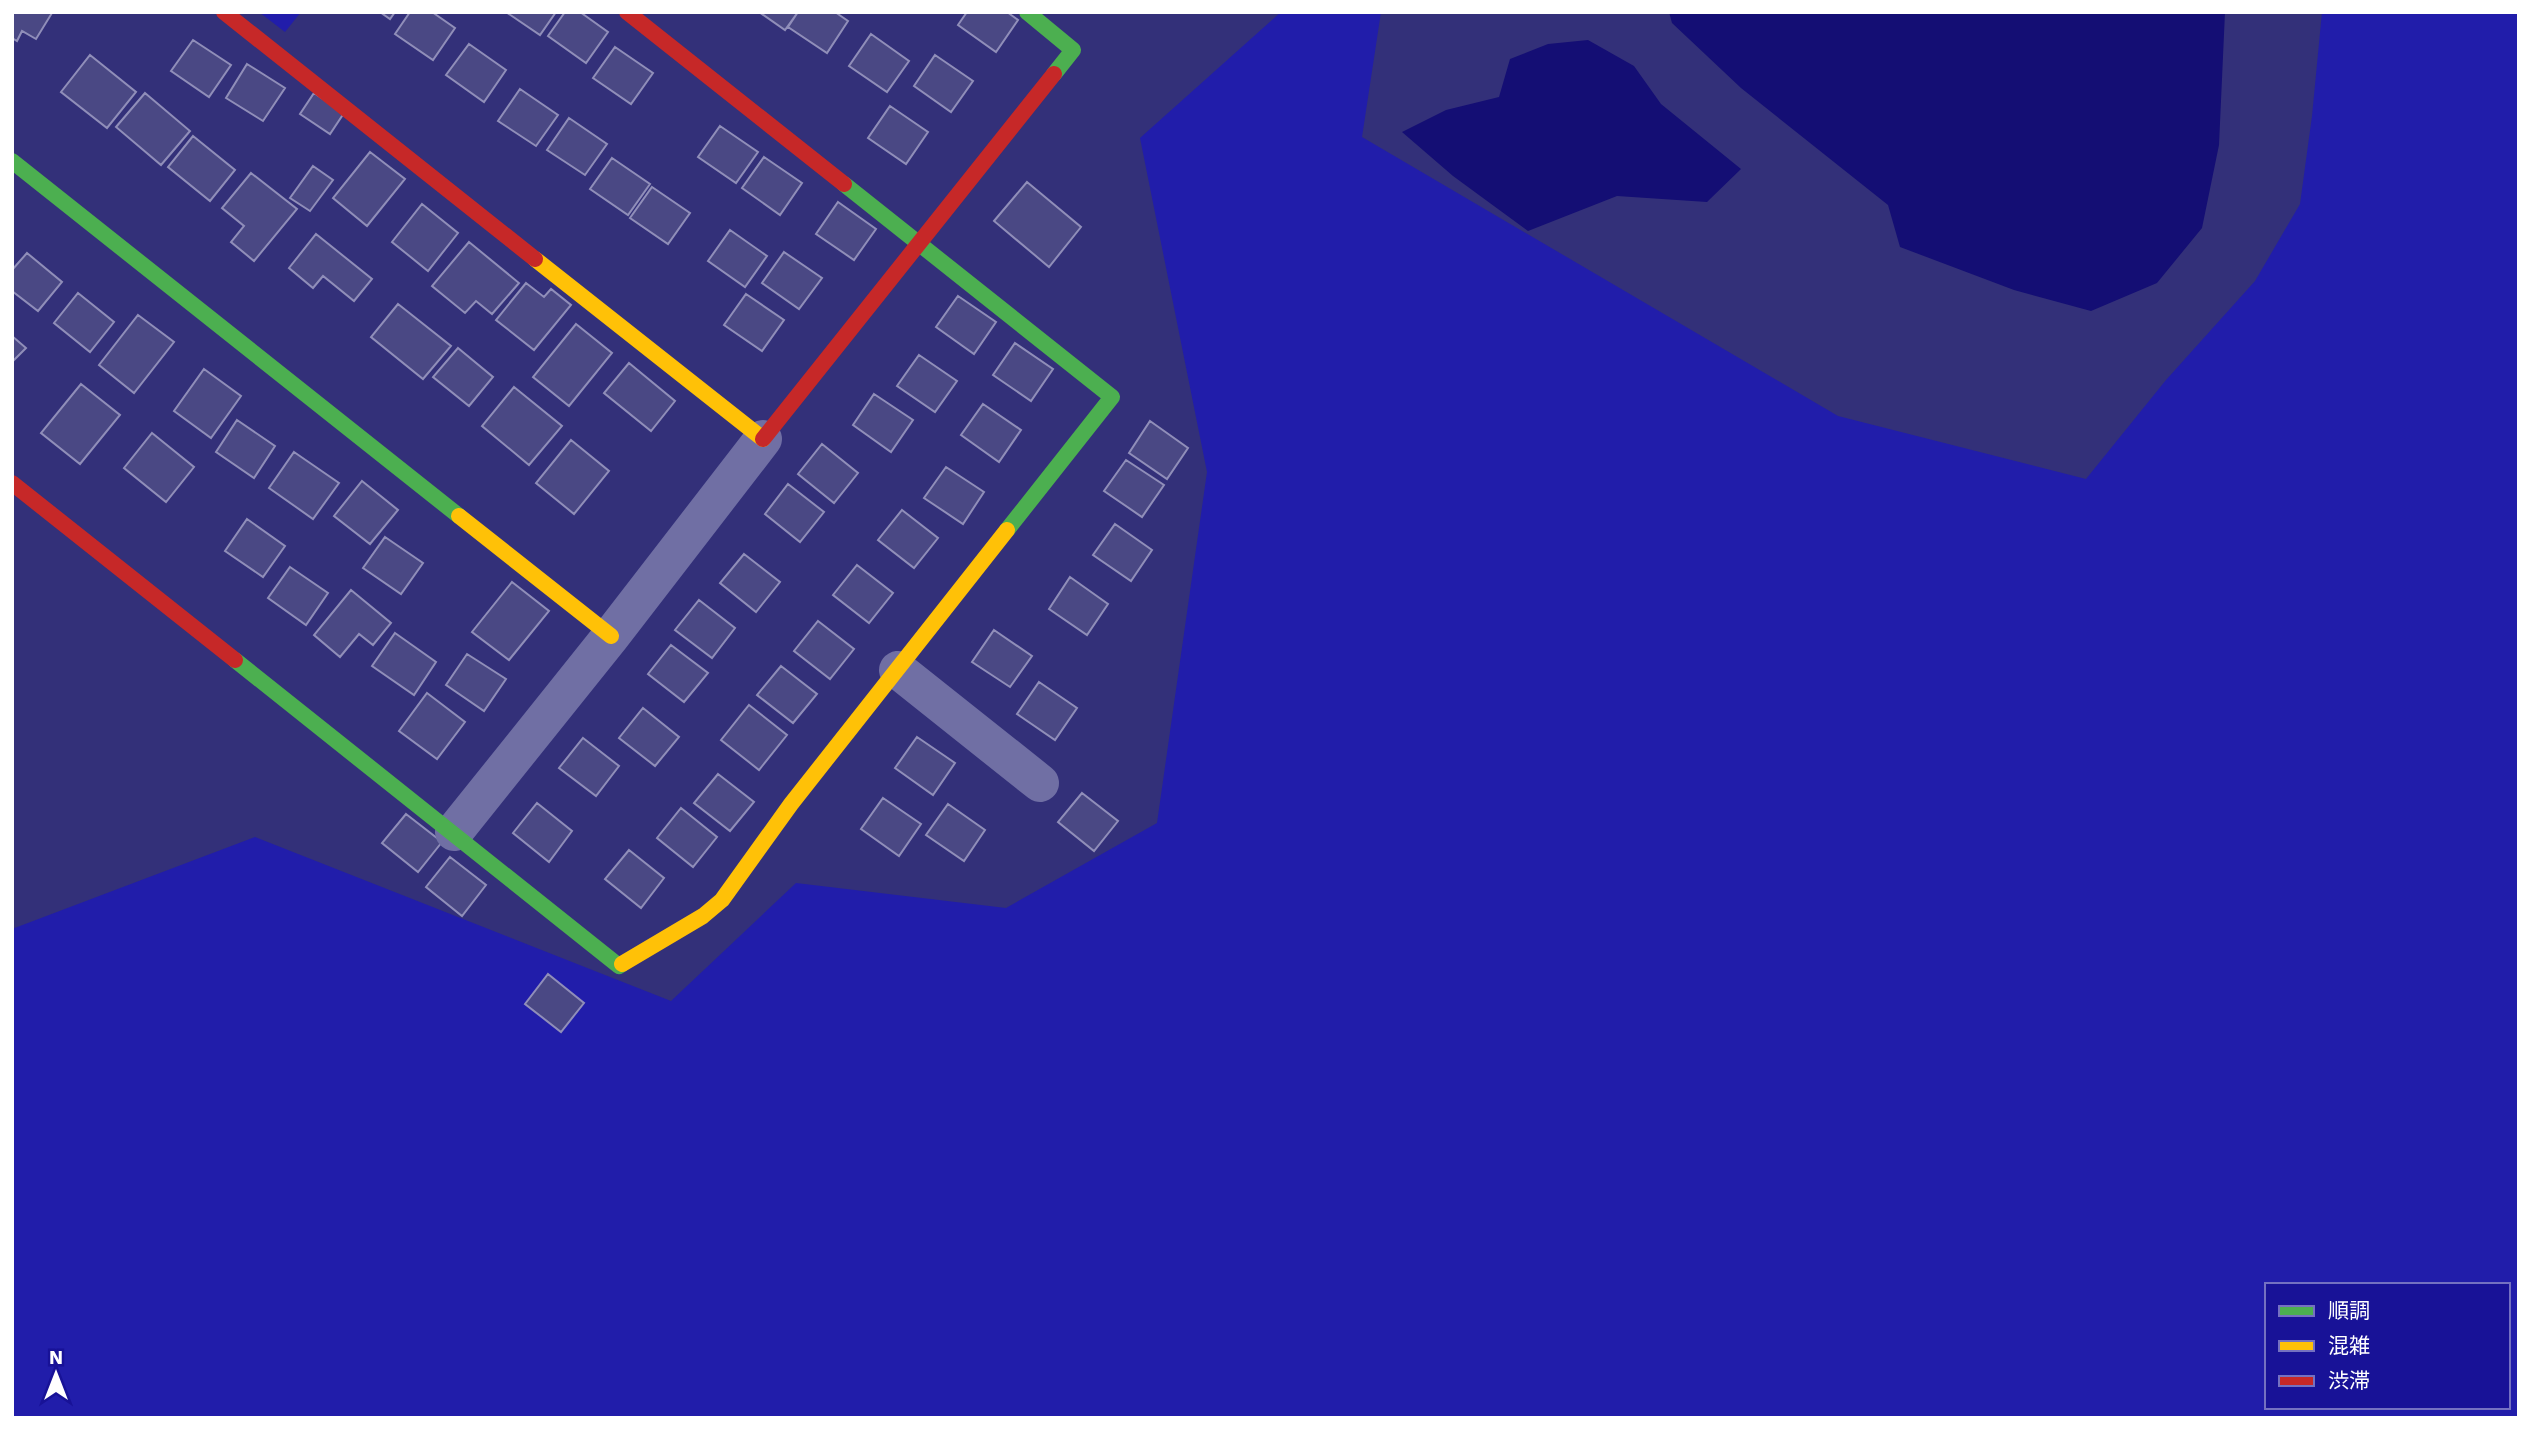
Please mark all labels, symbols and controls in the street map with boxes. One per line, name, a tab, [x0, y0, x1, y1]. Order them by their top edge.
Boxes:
legend	[2265, 1283, 2510, 1409]
text: 順調	[2328, 1298, 2370, 1323]
text: 混雑	[2328, 1333, 2370, 1358]
north arrow	[21, 1339, 91, 1409]
text: N	[49, 1346, 63, 1369]
text: 渋滞	[2328, 1368, 2370, 1393]

